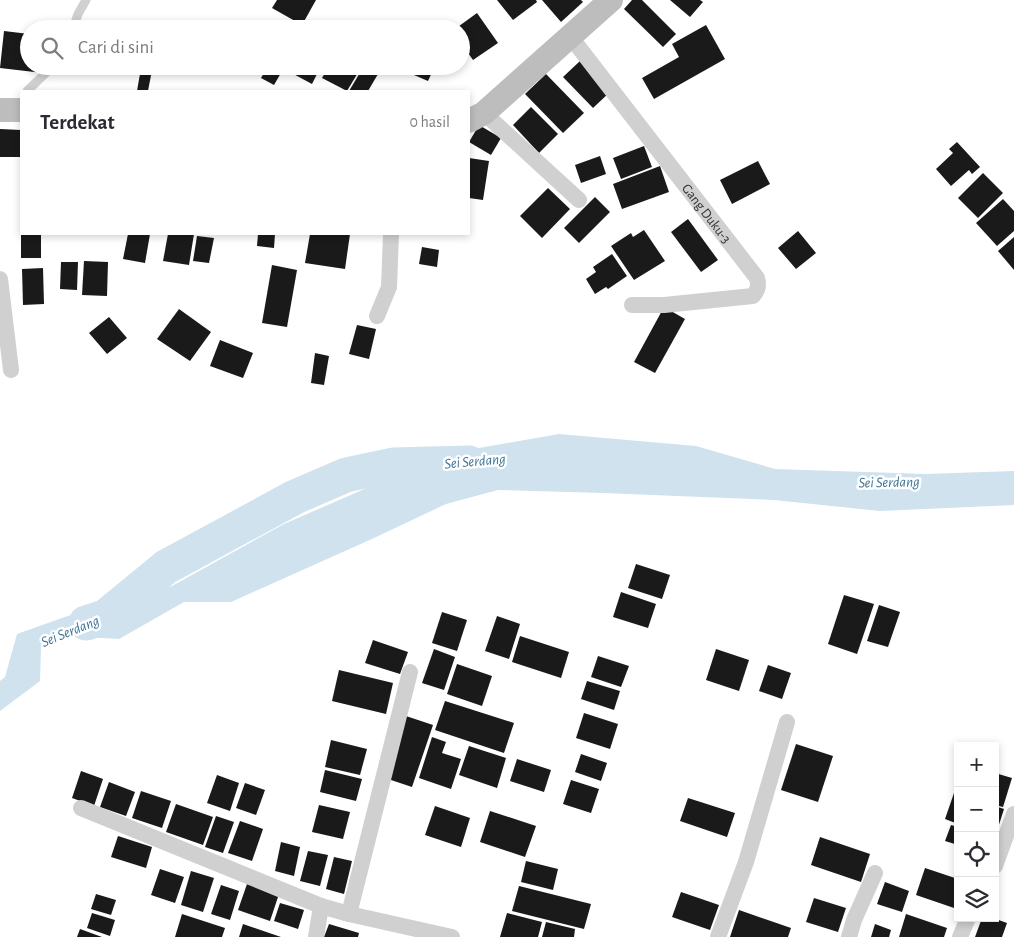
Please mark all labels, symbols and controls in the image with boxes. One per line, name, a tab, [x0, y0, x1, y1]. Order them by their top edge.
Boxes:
search box	[20, 20, 470, 75]
icon: search	[38, 34, 66, 62]
text: Cari di sini	[78, 38, 154, 57]
text: Terdekat	[40, 112, 115, 133]
text: 0 hasil	[409, 114, 450, 130]
street label: Gang Duku-3	[679, 182, 733, 246]
water label: Sei Serdang	[444, 451, 506, 472]
water label: Sei Serdang	[858, 474, 920, 491]
water label: Sei Serdang	[39, 613, 101, 650]
map controls	[954, 742, 999, 922]
button: +	[954, 742, 999, 787]
button: −	[954, 787, 999, 832]
button: locate	[954, 832, 999, 877]
button: layers	[954, 877, 999, 922]

